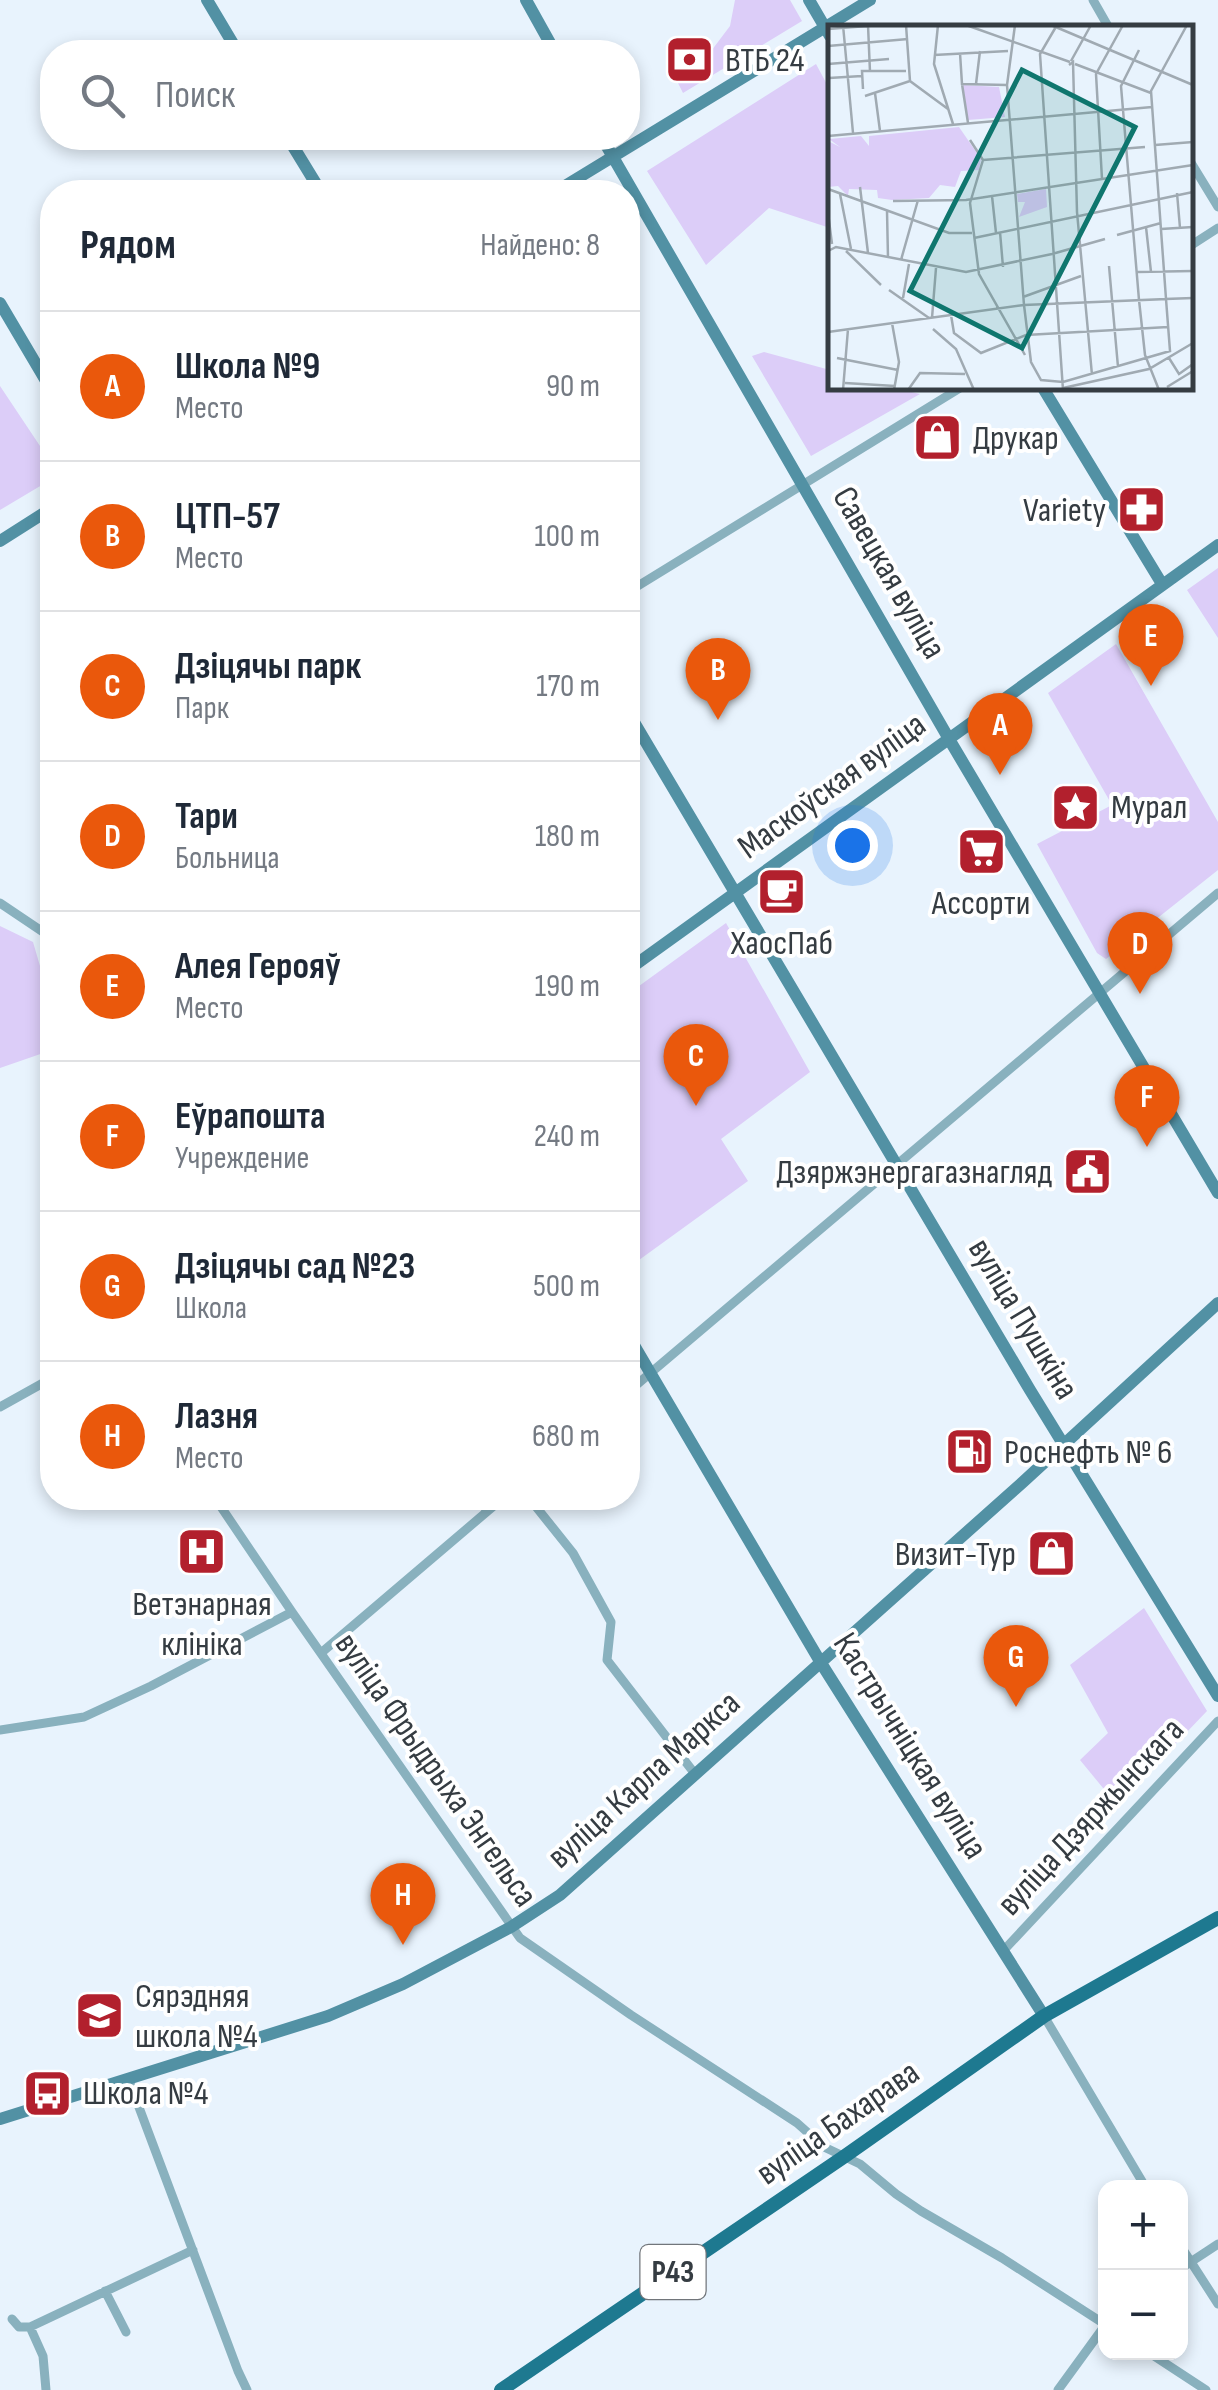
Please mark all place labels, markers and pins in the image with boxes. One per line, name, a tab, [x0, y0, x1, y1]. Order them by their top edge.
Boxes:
bank icon: ВТБ 24	[664, 34, 716, 86]
place label: ВТБ 24	[725, 39, 804, 82]
shop icon: Друкар	[912, 412, 964, 464]
place label: Друкар	[973, 417, 1059, 460]
pharmacy icon: Variety	[1115, 484, 1167, 536]
place label: Variety	[1023, 489, 1106, 532]
pin: E	[1118, 604, 1184, 686]
pin: B	[686, 638, 750, 720]
pin: A	[968, 692, 1032, 775]
place icon: Мурал	[1050, 781, 1102, 833]
place label: Мурал	[1111, 786, 1187, 829]
supermarket icon: Ассорти	[955, 825, 1007, 877]
cafe icon: ХаосПаб	[756, 865, 808, 917]
place label: Ассорти	[931, 882, 1030, 925]
pin: D	[1108, 912, 1172, 994]
place label: ХаосПаб	[730, 922, 833, 965]
pin: C	[664, 1024, 728, 1106]
pin: F	[1114, 1064, 1180, 1147]
public building icon: Дзяржэнергагазнагляд	[1061, 1146, 1113, 1198]
place label: Дзяржэнергагазнагляд	[776, 1151, 1052, 1194]
fuel station icon: Роснефть № 6	[943, 1426, 995, 1478]
place label: Роснефть № 6	[1004, 1431, 1172, 1474]
hospital icon: Ветэнарная клініка	[176, 1526, 228, 1578]
shop icon: Визит-Тур	[1025, 1528, 1077, 1580]
place label: Визит-Тур	[895, 1533, 1016, 1576]
place label: Ветэнарная клініка	[132, 1583, 272, 1666]
pin: G	[984, 1624, 1048, 1707]
pin: H	[370, 1862, 436, 1945]
place label: Сярэдняя школа №4	[135, 1975, 258, 2058]
school or university icon: Сярэдняя школа №4	[74, 1990, 126, 2042]
bus stop icon: Школа №4	[22, 2067, 74, 2119]
place label: Школа №4	[83, 2072, 208, 2115]

